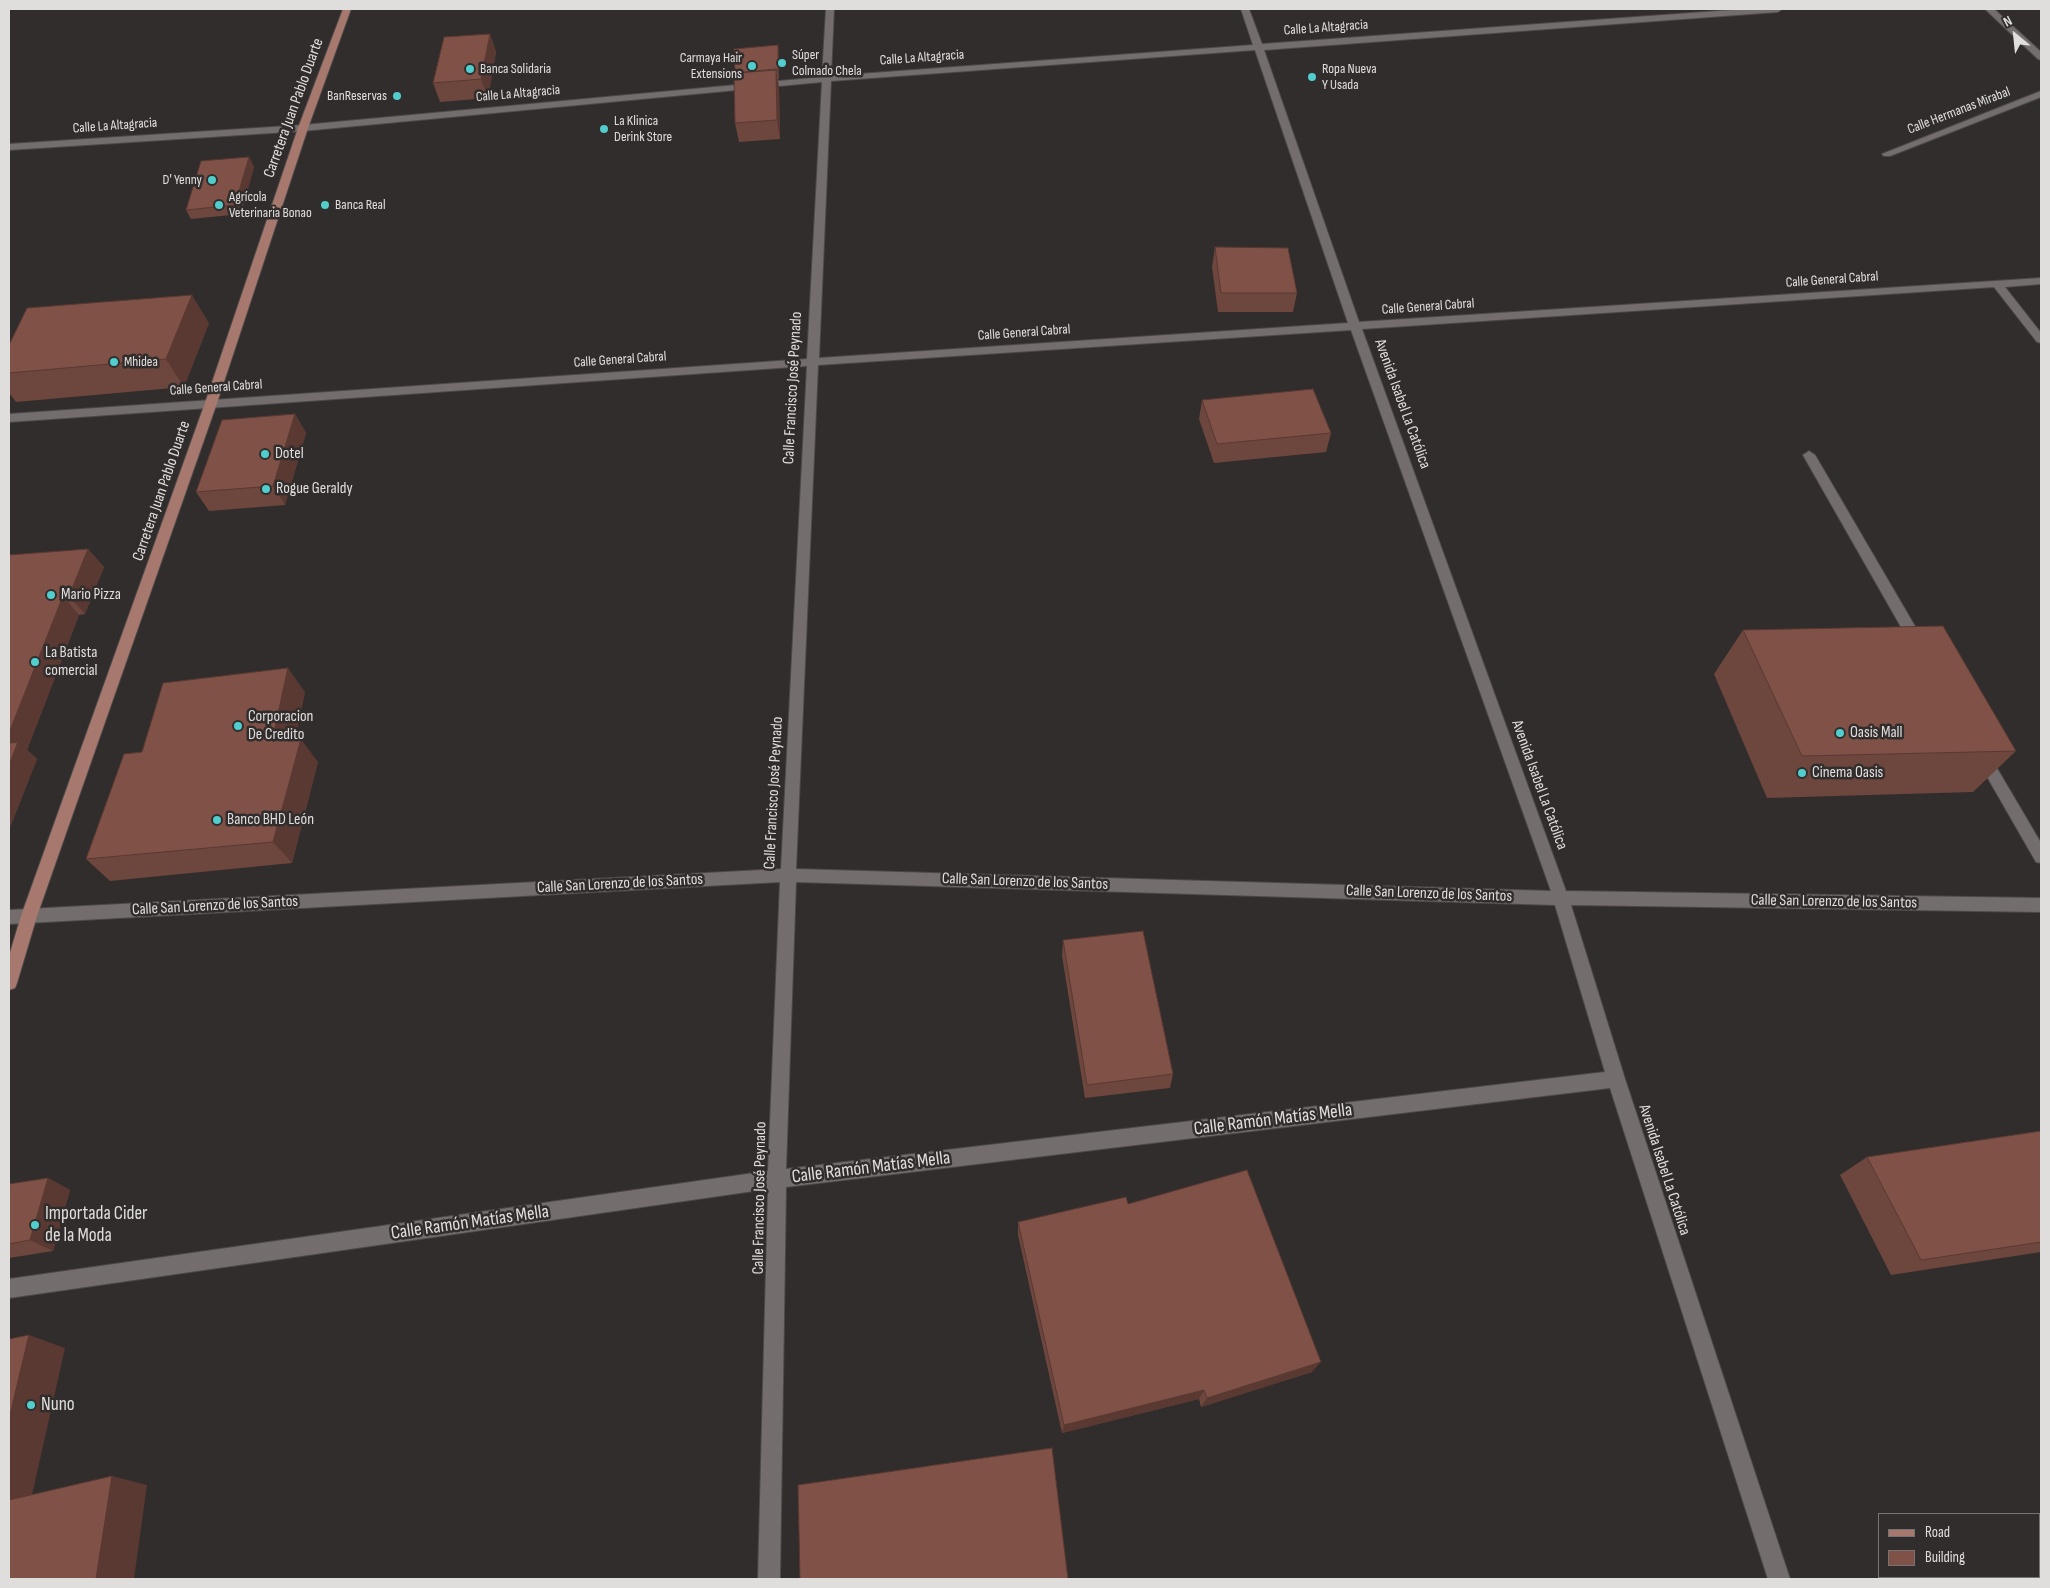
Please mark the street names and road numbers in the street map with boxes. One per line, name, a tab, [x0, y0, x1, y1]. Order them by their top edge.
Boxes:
street label: Calle La Altagracia	[1283, 17, 1369, 39]
street label: Carretera Juan Pablo Duarte	[260, 36, 328, 180]
street label: Calle La Altagracia	[879, 47, 965, 69]
street label: Calle La Altagracia	[475, 82, 561, 106]
street label: Calle Hermanas Mirabal	[1905, 84, 2013, 138]
street label: Calle La Altagracia	[72, 115, 158, 137]
street label: Calle General Cabral	[1785, 268, 1879, 292]
street label: Calle General Cabral	[1381, 295, 1475, 319]
street label: Calle Francisco José Peynado	[779, 311, 807, 465]
street label: Calle General Cabral	[977, 321, 1071, 345]
street label: Avenida Isabel La Católica	[1370, 337, 1434, 471]
street label: Calle General Cabral	[573, 348, 667, 372]
street label: Calle General Cabral	[169, 376, 263, 400]
street label: Carretera Juan Pablo Duarte	[129, 418, 195, 564]
street label: Calle Francisco José Peynado	[760, 716, 788, 870]
street label: Avenida Isabel La Católica	[1507, 718, 1571, 852]
street label: Calle San Lorenzo de los Santos	[536, 870, 704, 898]
street label: Calle San Lorenzo de los Santos	[942, 870, 1108, 894]
street label: Calle San Lorenzo de los Santos	[1346, 882, 1512, 906]
street label: Calle San Lorenzo de los Santos	[1751, 891, 1917, 913]
street label: Calle San Lorenzo de los Santos	[131, 892, 299, 920]
street label: Calle Ramón Matías Mella	[1192, 1099, 1354, 1141]
street label: Avenida Isabel La Católica	[1634, 1102, 1694, 1238]
street label: Calle Francisco José Peynado	[749, 1121, 771, 1275]
street label: Calle Ramón Matías Mella	[790, 1147, 952, 1189]
street label: Calle Ramón Matías Mella	[389, 1201, 551, 1245]

